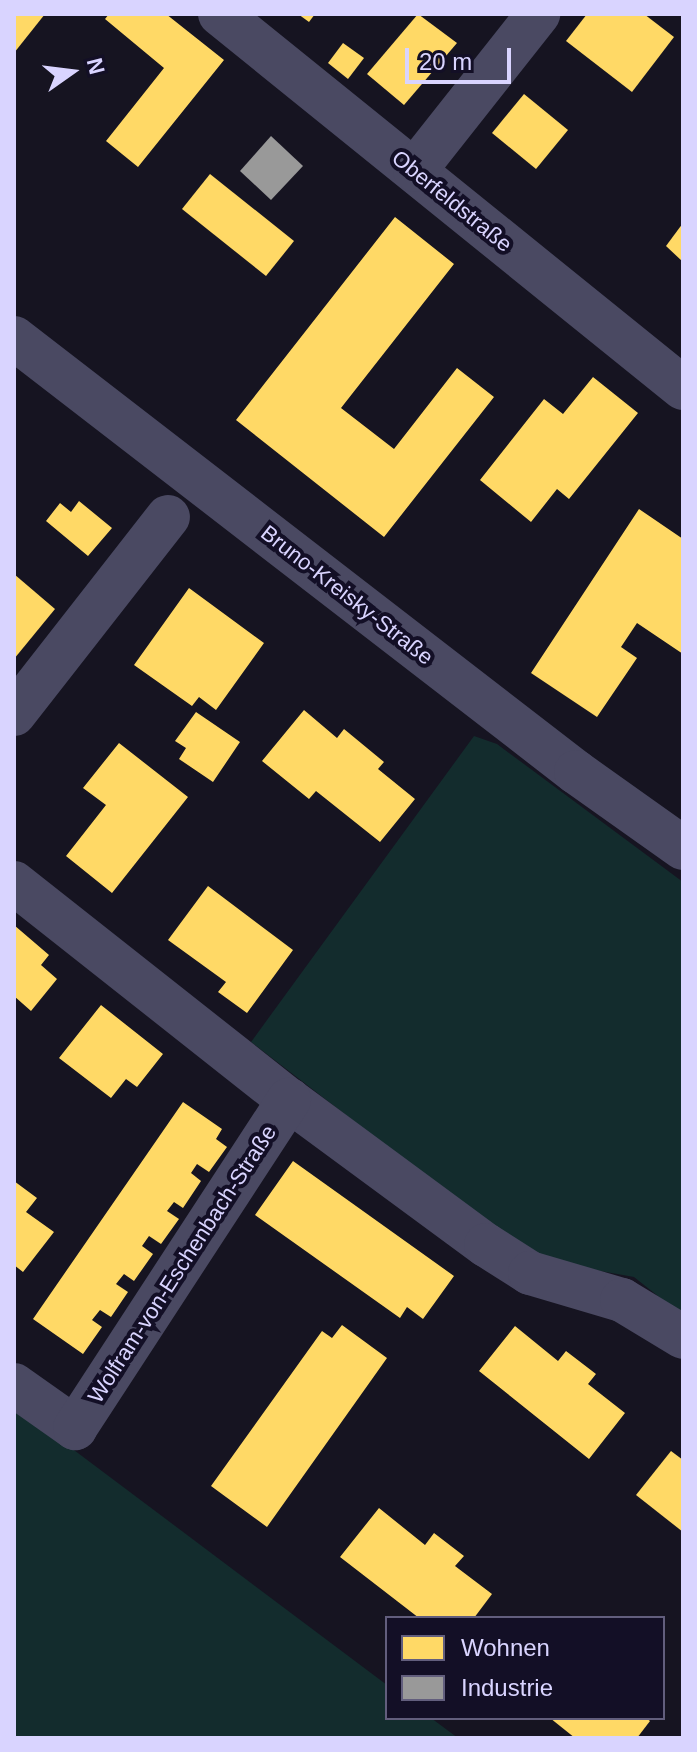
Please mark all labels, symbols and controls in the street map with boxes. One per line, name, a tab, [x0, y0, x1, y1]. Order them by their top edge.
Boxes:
north arrow	[32, 32, 112, 112]
scale bar	[409, 32, 515, 82]
text: 20 m	[419, 48, 472, 75]
text: N	[82, 55, 110, 77]
street label: Oberfeldstraße	[387, 145, 517, 257]
street label: Bruno-Kreisky-Straße	[256, 519, 438, 671]
street label: Wolfram-von-Eschenbach-Straße	[82, 1120, 282, 1408]
legend	[385, 1616, 665, 1720]
text: Wohnen	[461, 1634, 550, 1661]
text: Industrie	[461, 1674, 553, 1701]

